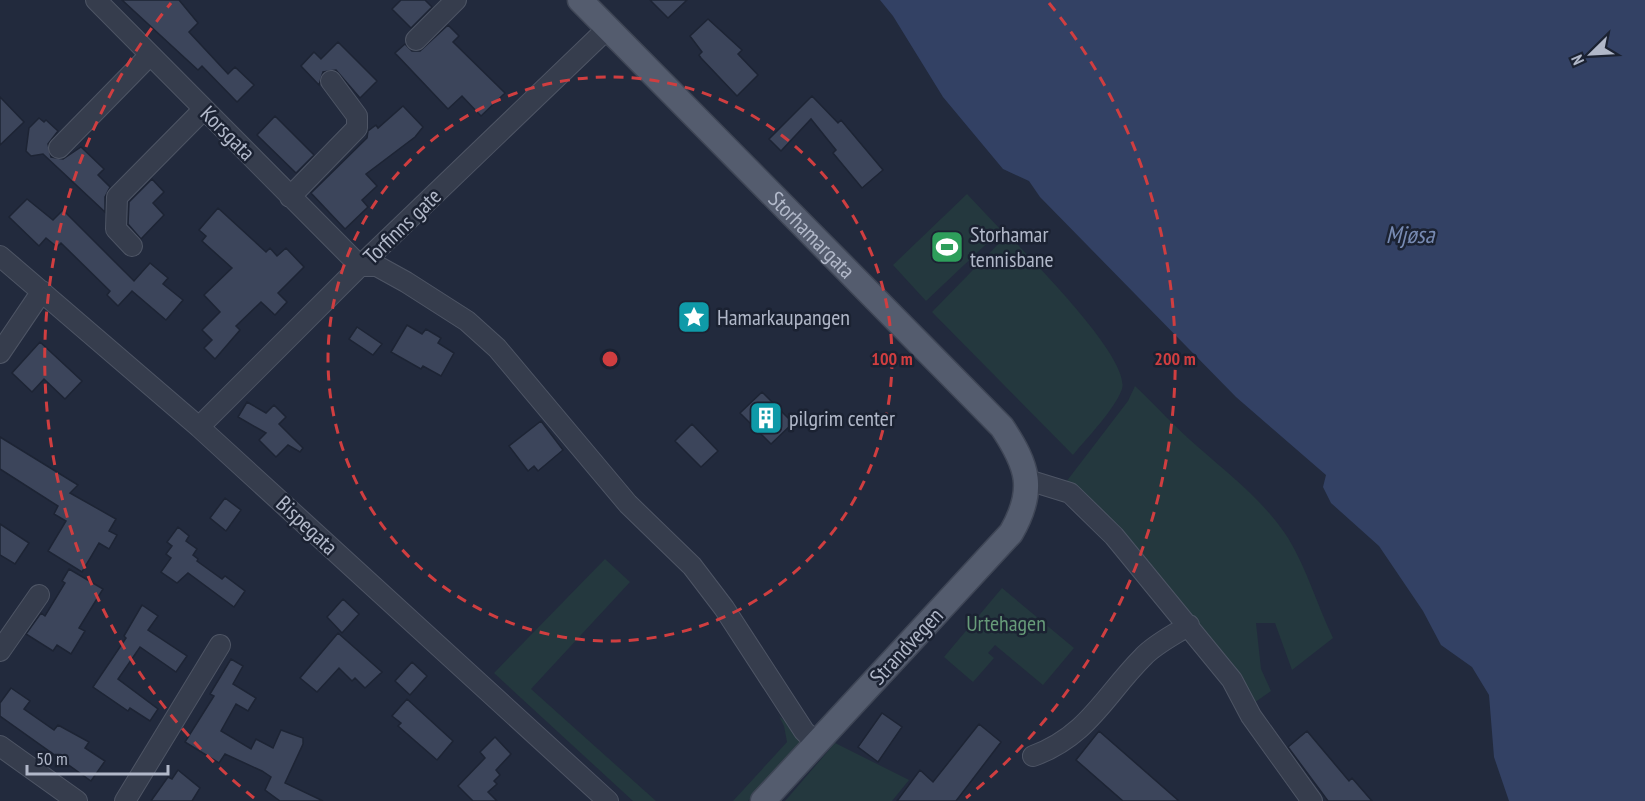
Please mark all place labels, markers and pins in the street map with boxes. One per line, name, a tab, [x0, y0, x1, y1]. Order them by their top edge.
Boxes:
place label: Storhamar tennisbane	[970, 220, 1054, 273]
sports icon: Storhamar tennisbane	[929, 229, 965, 265]
place icon: Hamarkaupangen	[676, 299, 712, 335]
place label: Hamarkaupangen	[717, 303, 850, 331]
centre of rings	[600, 349, 620, 369]
building icon: pilgrim center	[748, 400, 784, 436]
place label: pilgrim center	[789, 404, 895, 432]

